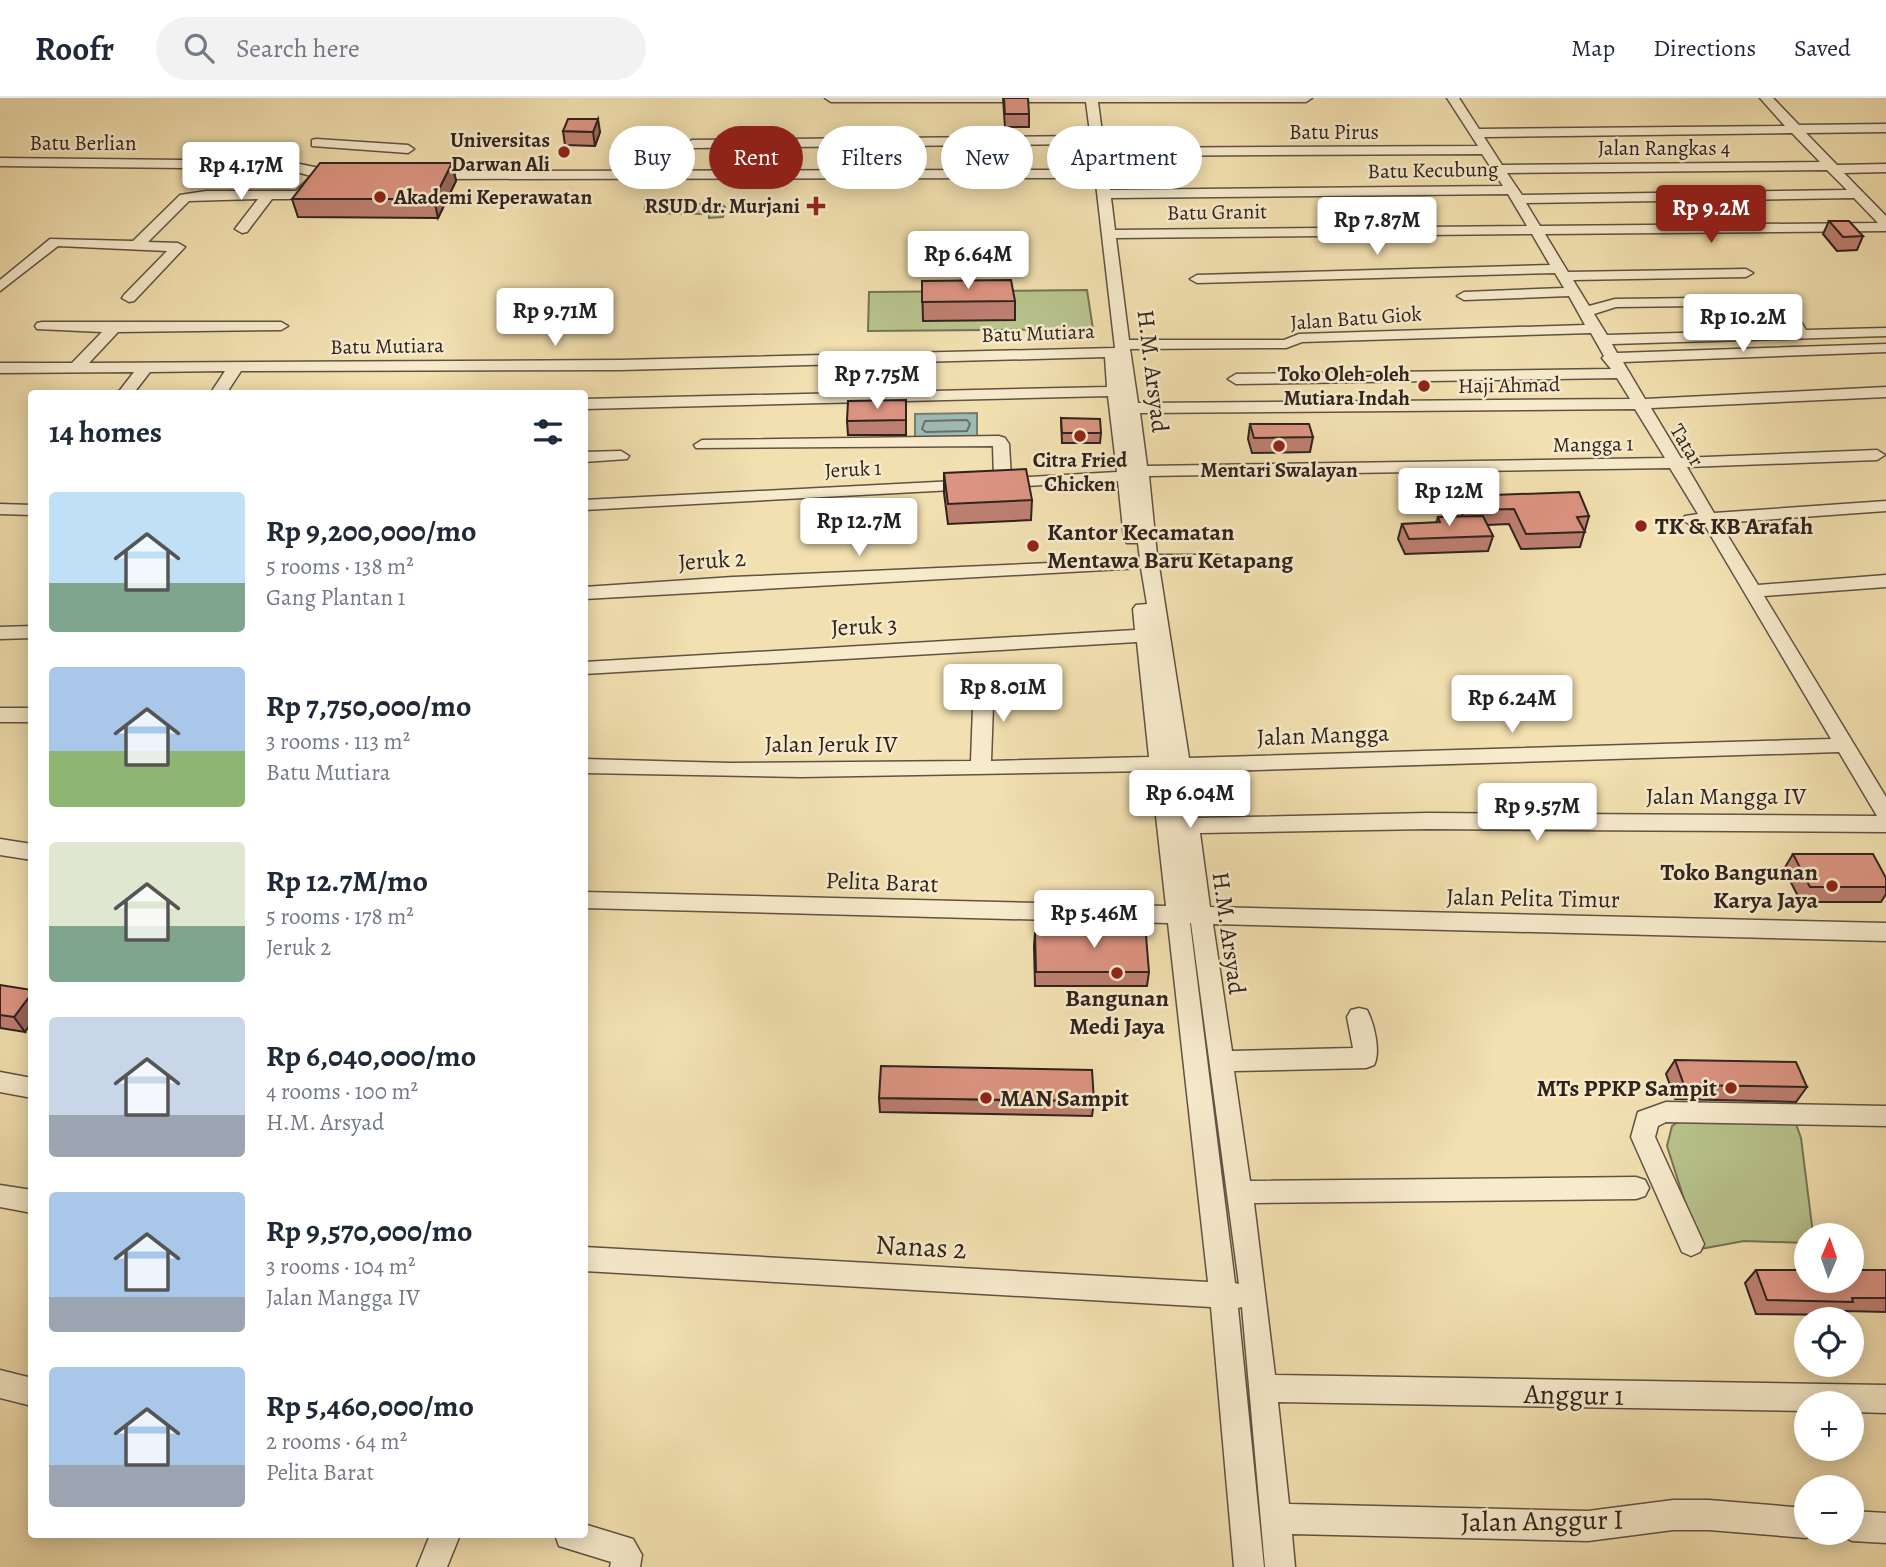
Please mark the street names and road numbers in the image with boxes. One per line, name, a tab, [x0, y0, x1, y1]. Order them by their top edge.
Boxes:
street label: Batu Pirus	[1289, 118, 1379, 146]
street label: Batu Berlian	[30, 129, 136, 157]
street label: Jalan Rangkas 4	[1598, 134, 1730, 162]
street label: Batu Kecubung	[1367, 155, 1499, 185]
street label: Batu Granit	[1167, 197, 1267, 227]
street label: Jalan Batu Giok	[1289, 299, 1423, 337]
street label: H.M. Arsyad	[1130, 308, 1176, 434]
street label: Batu Mutiara	[981, 317, 1096, 349]
street label: Batu Mutiara	[330, 331, 444, 361]
street label: Haji Ahmad	[1458, 370, 1561, 400]
street label: Tatar	[1663, 419, 1711, 471]
street label: Mangga 1	[1552, 429, 1634, 459]
street label: Jeruk 1	[824, 454, 882, 484]
street label: Jeruk 2	[677, 542, 747, 578]
street label: Jeruk 3	[830, 608, 898, 644]
street label: Jalan Mangga	[1256, 717, 1391, 753]
street label: Jalan Jeruk IV	[764, 728, 898, 760]
street label: Jalan Mangga IV	[1646, 780, 1807, 812]
street label: Pelita Barat	[825, 864, 939, 900]
street label: H.M. Arsyad	[1205, 870, 1253, 996]
street label: Jalan Pelita Timur	[1446, 880, 1620, 916]
street label: Nanas 2	[875, 1226, 967, 1268]
street label: Anggur 1	[1523, 1375, 1624, 1415]
street label: Jalan Anggur I	[1460, 1501, 1624, 1541]

